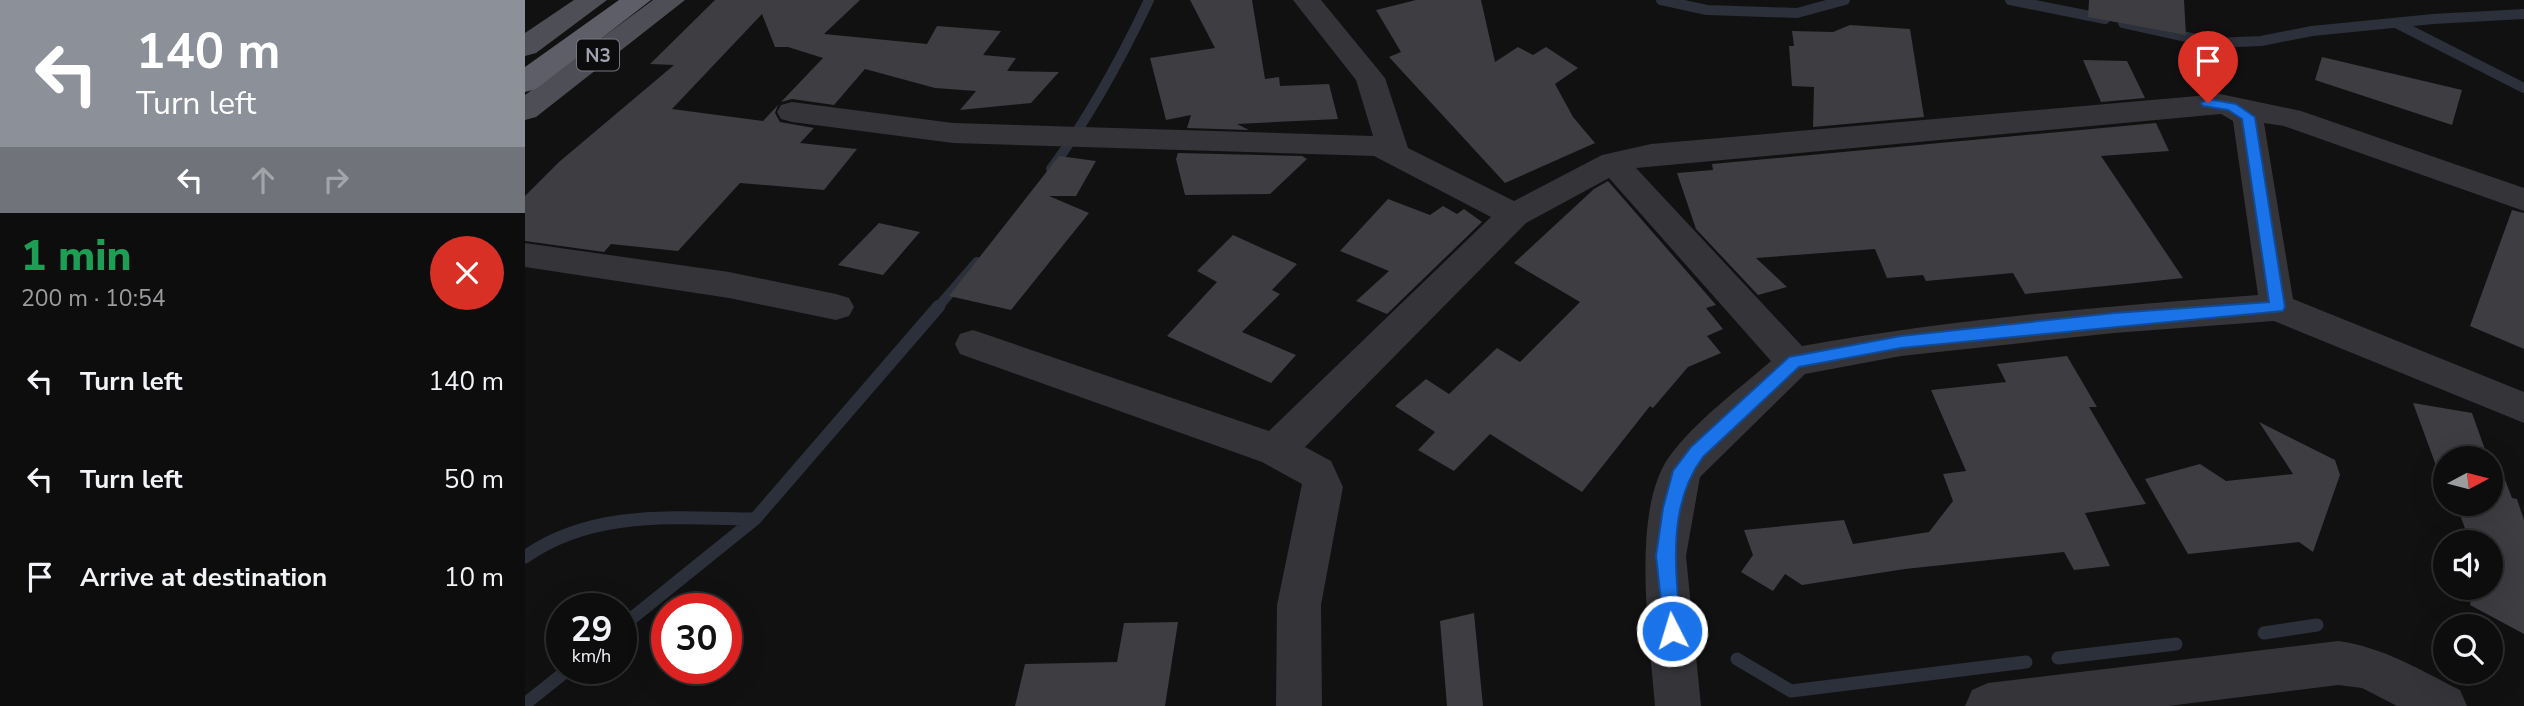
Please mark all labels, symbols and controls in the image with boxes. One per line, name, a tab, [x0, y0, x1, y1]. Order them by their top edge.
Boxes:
text: 140 m	[136, 18, 280, 85]
icon: left	[21, 28, 112, 119]
pin	[2178, 31, 2238, 103]
road number: N3	[577, 40, 619, 70]
icon: arrive	[2189, 42, 2227, 80]
text: Turn left	[136, 82, 256, 125]
icon: left	[171, 161, 209, 199]
icon: ahead	[244, 161, 282, 199]
icon: right	[317, 161, 355, 199]
text: 1 min	[21, 228, 131, 285]
button: close	[430, 236, 504, 310]
text: 200 m · 10:54	[21, 283, 166, 314]
icon: left	[21, 362, 59, 400]
text: Turn left	[80, 364, 183, 399]
text: 140 m	[428, 364, 504, 399]
north arrow	[2433, 446, 2503, 516]
map controls	[2433, 446, 2503, 684]
icon: left	[21, 460, 59, 498]
text: Turn left	[80, 462, 183, 497]
text: 50 m	[444, 462, 504, 497]
button: sound	[2433, 530, 2503, 600]
icon: arrive	[21, 558, 59, 596]
text: Arrive at destination	[80, 560, 327, 595]
text: 10 m	[444, 560, 504, 595]
speed limit sign: 30	[651, 593, 742, 684]
position arrow	[1635, 594, 1709, 668]
text: 29	[570, 606, 613, 653]
button: search	[2433, 614, 2503, 684]
text: km/h	[572, 644, 611, 668]

